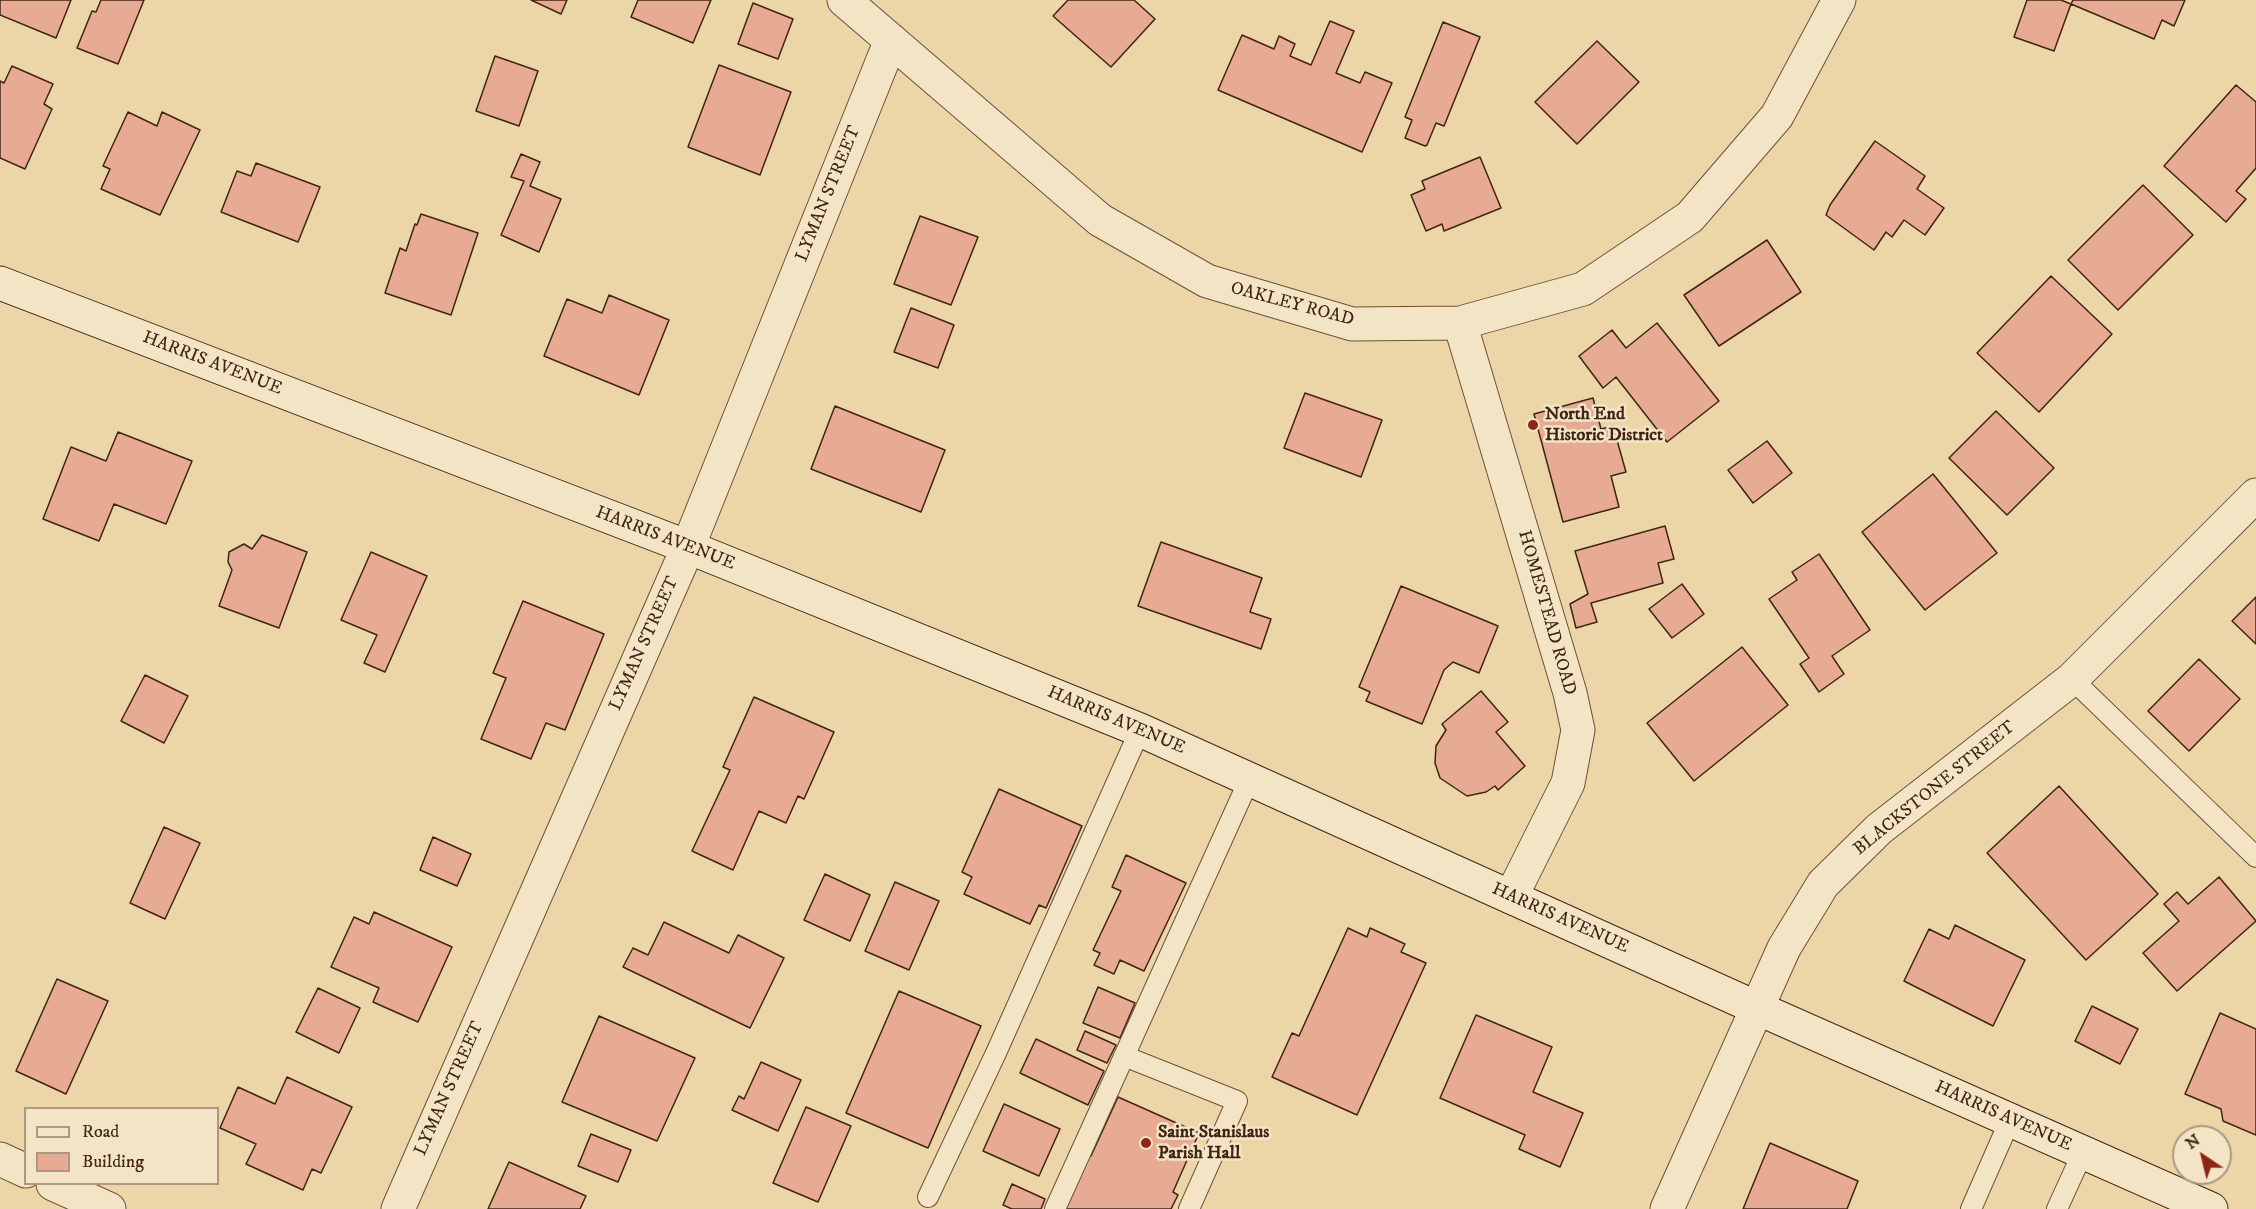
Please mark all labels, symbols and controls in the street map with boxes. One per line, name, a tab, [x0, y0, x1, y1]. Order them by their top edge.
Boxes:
street label: LYMAN STREET	[792, 123, 866, 265]
street label: OAKLEY ROAD	[1228, 278, 1356, 332]
street label: HARRIS AVENUE	[139, 327, 285, 401]
place label: North End Historic District	[1545, 404, 1663, 446]
marker: North End Historic District	[1526, 418, 1540, 432]
street label: HARRIS AVENUE	[592, 502, 738, 576]
street label: HOMESTEAD ROAD	[1512, 528, 1580, 698]
street label: LYMAN STREET	[606, 574, 684, 714]
street label: HARRIS AVENUE	[1044, 682, 1188, 760]
street label: BLACKSTONE STREET	[1850, 717, 2020, 861]
street label: HARRIS AVENUE	[1488, 879, 1632, 959]
street label: LYMAN STREET	[411, 1019, 489, 1159]
street label: HARRIS AVENUE	[1931, 1077, 2075, 1157]
legend	[24, 1107, 219, 1185]
text: Road	[82, 1121, 119, 1143]
place label: Saint Stanislaus Parish Hall	[1158, 1122, 1269, 1164]
north arrow	[2172, 1125, 2232, 1185]
text: N	[2182, 1130, 2204, 1154]
marker: Saint Stanislaus Parish Hall	[1139, 1136, 1153, 1150]
text: Building	[82, 1151, 144, 1173]

